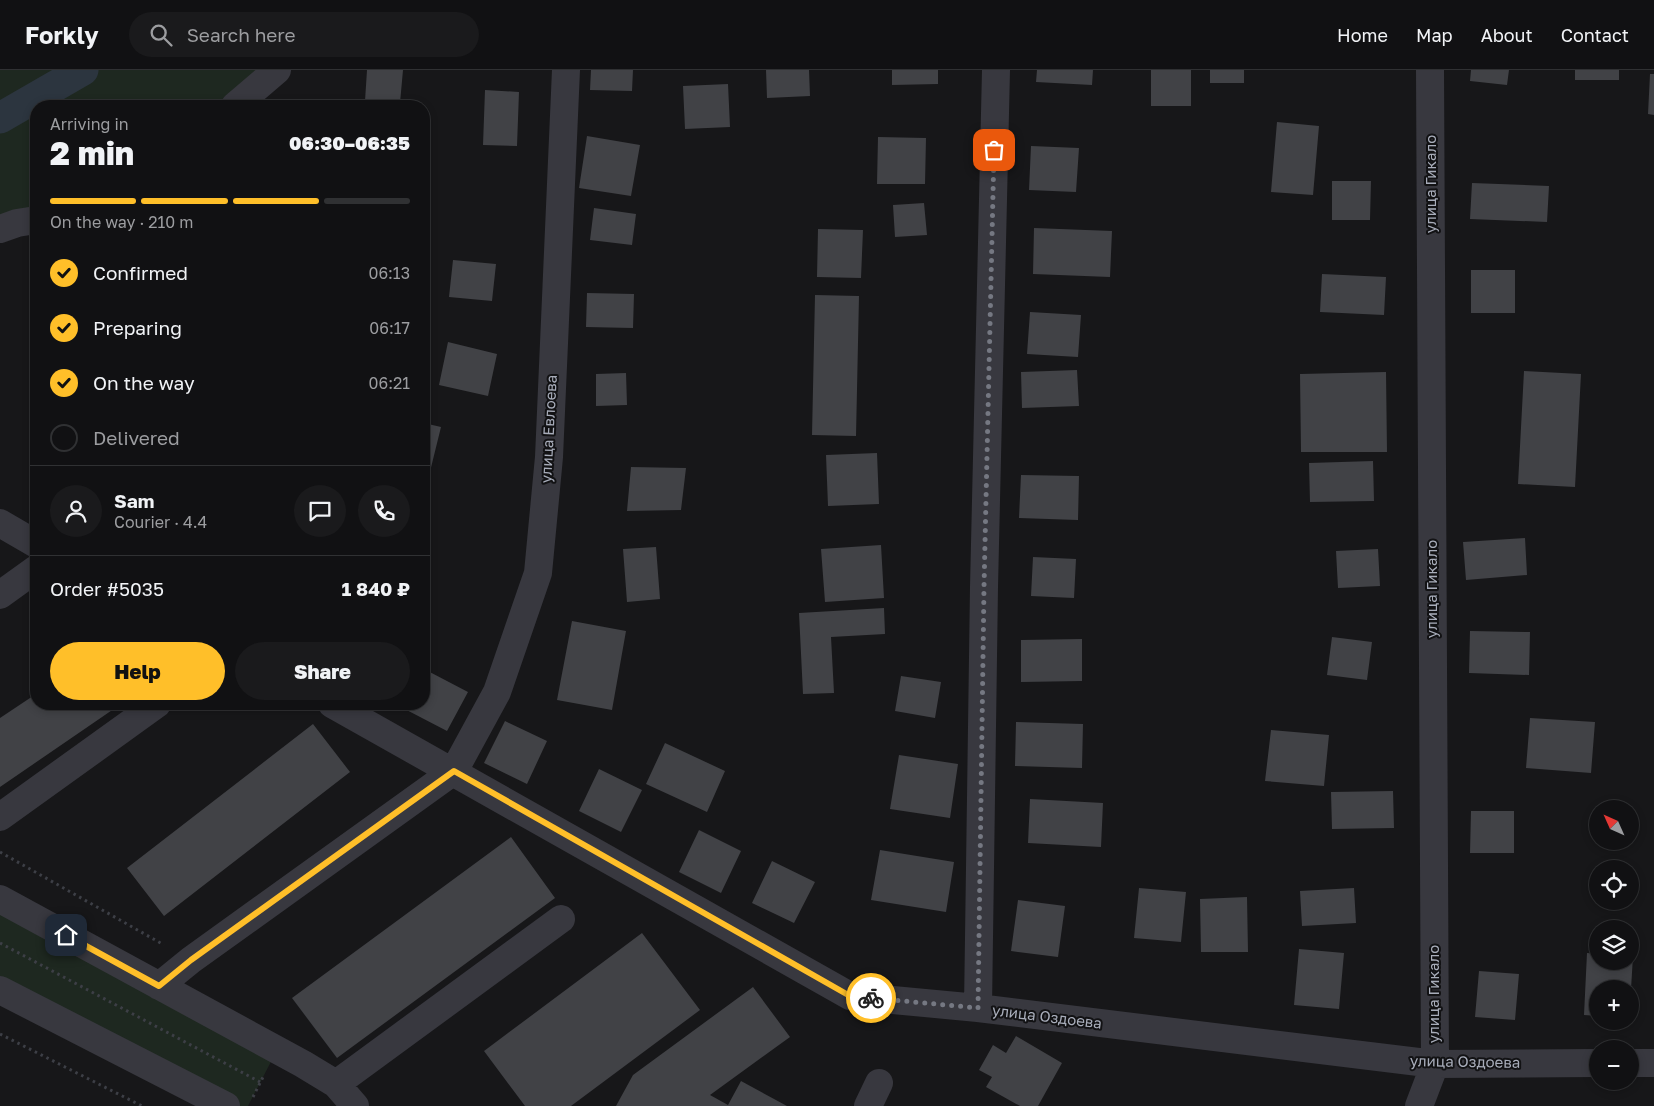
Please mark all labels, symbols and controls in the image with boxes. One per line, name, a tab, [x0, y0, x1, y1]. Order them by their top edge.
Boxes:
search box	[129, 12, 479, 57]
text: Forkly	[25, 20, 99, 49]
icon: search	[147, 21, 175, 49]
text: Search here	[187, 23, 296, 46]
text: Home	[1337, 24, 1388, 46]
text: Map	[1416, 24, 1453, 46]
text: About	[1481, 24, 1533, 46]
text: Contact	[1561, 24, 1629, 46]
text: Arriving in	[50, 114, 129, 134]
pin	[973, 129, 1015, 171]
text: 06:30–06:35	[289, 131, 410, 154]
text: 2 min	[50, 134, 134, 172]
street label: улица Гикало	[1421, 135, 1439, 233]
icon: bag	[980, 136, 1008, 164]
text: On the way · 210 m	[50, 212, 193, 232]
icon: check	[50, 259, 78, 287]
text: Confirmed	[93, 261, 188, 284]
text: 06:13	[368, 263, 410, 283]
icon: check	[50, 314, 78, 342]
text: Preparing	[93, 316, 182, 339]
text: 06:17	[369, 318, 410, 338]
icon: check	[50, 369, 78, 397]
text: On the way	[93, 371, 195, 394]
text: 06:21	[369, 373, 410, 393]
street label: улица Евлоева	[536, 374, 560, 484]
text: Delivered	[93, 426, 180, 449]
button: person	[50, 485, 102, 537]
button: chat	[294, 485, 346, 537]
button: phone	[358, 485, 410, 537]
text: Sam	[114, 489, 154, 512]
text: Courier · 4.4	[114, 512, 207, 532]
street label: улица Гикало	[1422, 540, 1440, 638]
text: Order #5035	[50, 577, 164, 600]
text: 1 840 ₽	[342, 577, 410, 600]
button: Help	[50, 642, 225, 700]
button: Share	[235, 642, 410, 700]
north arrow	[1589, 800, 1639, 850]
map controls	[1589, 800, 1639, 1090]
button: locate	[1589, 860, 1639, 910]
pin	[45, 914, 87, 956]
button: layers	[1589, 920, 1639, 970]
icon: home	[52, 921, 80, 949]
street label: улица Гикало	[1424, 945, 1442, 1043]
courier	[846, 973, 896, 1023]
button: +	[1589, 980, 1639, 1030]
icon: bike	[857, 984, 885, 1012]
street label: улица Оздоева	[991, 1000, 1103, 1032]
button: −	[1589, 1040, 1639, 1090]
street label: улица Оздоева	[1410, 1051, 1520, 1071]

